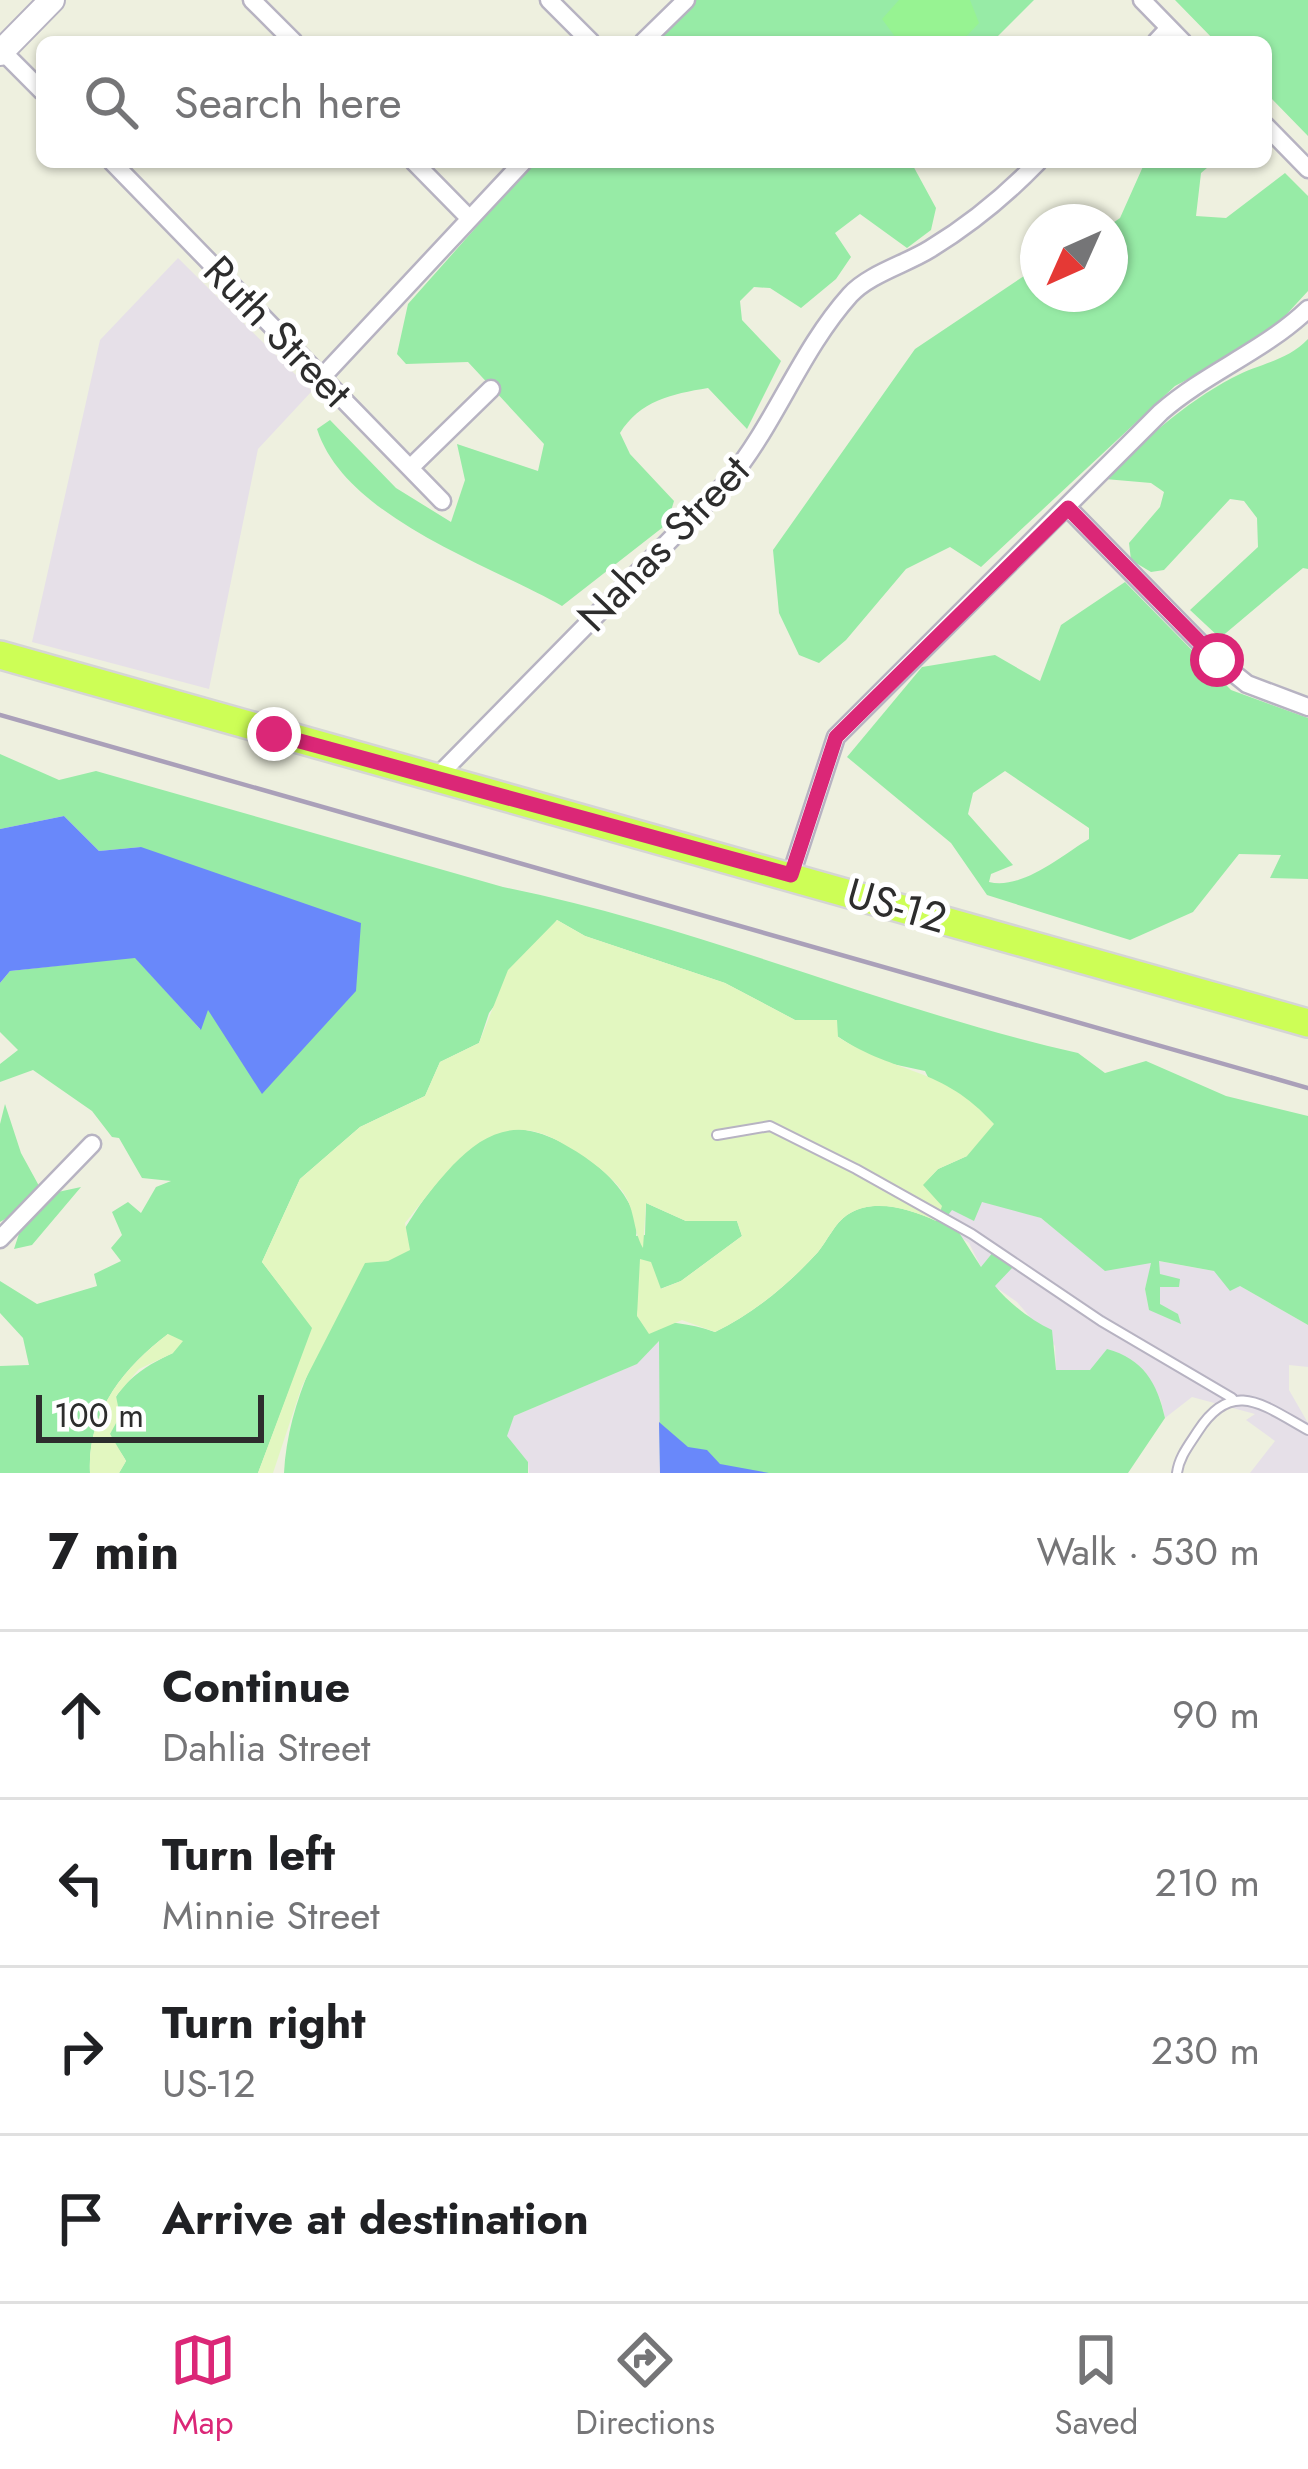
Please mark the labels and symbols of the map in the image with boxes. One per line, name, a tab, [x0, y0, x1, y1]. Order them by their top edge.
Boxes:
north arrow	[1020, 204, 1128, 312]
street label: Ruth Street	[190, 242, 366, 421]
street label: Nahas Street	[563, 441, 763, 645]
route start	[1190, 633, 1244, 687]
route end	[247, 707, 301, 761]
street label: US-12	[840, 862, 954, 949]
scale bar	[36, 1389, 264, 1442]

